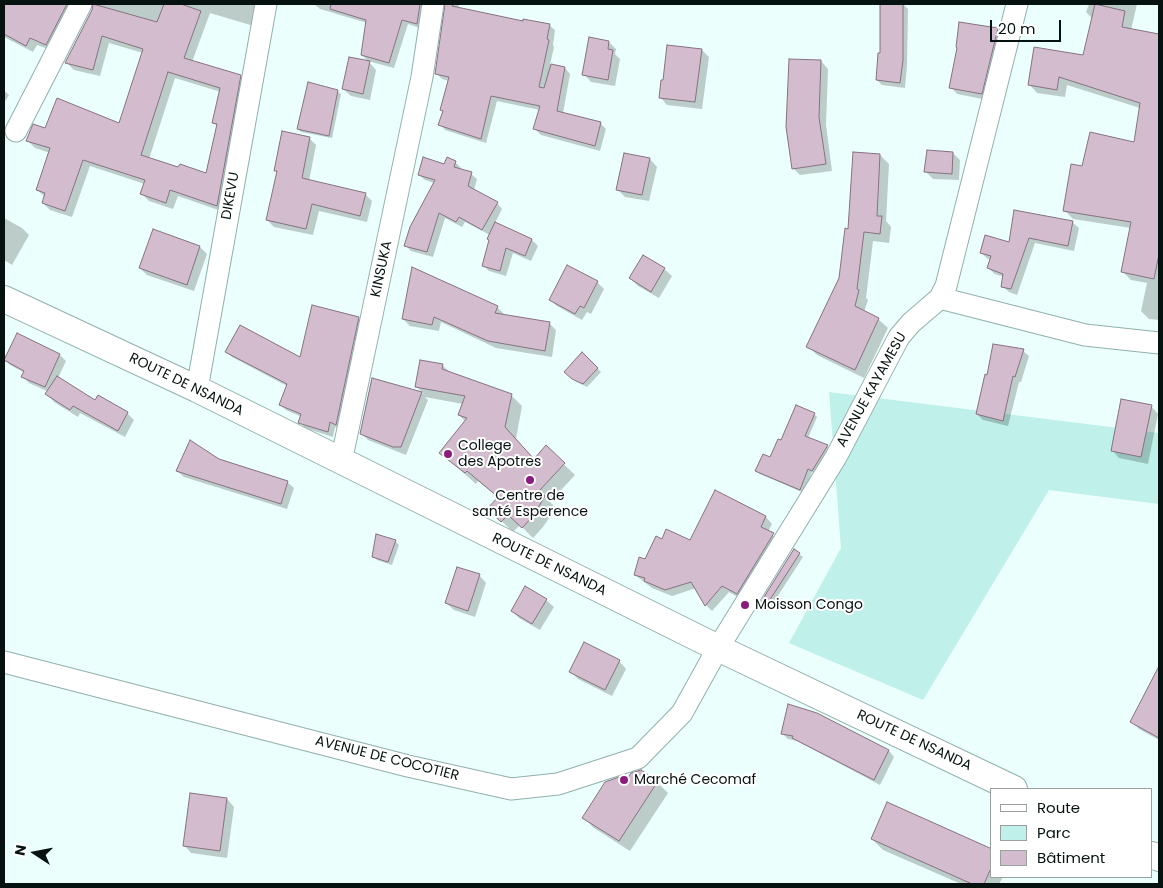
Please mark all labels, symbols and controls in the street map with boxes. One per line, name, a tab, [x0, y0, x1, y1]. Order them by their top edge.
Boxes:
scale bar	[993, 10, 1064, 42]
text: 20 m	[998, 18, 1036, 39]
street label: DIKEVU	[219, 171, 243, 221]
street label: KINSUKA	[368, 239, 396, 299]
street label: AVENUE KAYAMESU	[833, 330, 911, 450]
street label: ROUTE DE NSANDA	[126, 350, 246, 420]
place label: College des Apotres	[458, 438, 541, 471]
marker: College des Apotres	[442, 448, 454, 460]
marker: Centre de santé Esperence	[524, 474, 536, 486]
place label: Centre de santé Esperence	[472, 488, 588, 520]
street label: ROUTE DE NSANDA	[489, 530, 609, 600]
place label: Moisson Congo	[755, 597, 863, 613]
marker: Moisson Congo	[739, 599, 751, 611]
street label: ROUTE DE NSANDA	[854, 707, 974, 775]
street label: AVENUE DE COCOTIER	[313, 733, 461, 785]
place label: Marché Cecomaf	[634, 772, 756, 788]
marker: Marché Cecomaf	[618, 774, 630, 786]
legend	[990, 788, 1153, 878]
text: Route	[1037, 797, 1080, 818]
text: Parc	[1037, 822, 1071, 843]
north arrow	[10, 828, 60, 878]
text: N	[9, 843, 31, 857]
text: Bâtiment	[1037, 847, 1105, 868]

